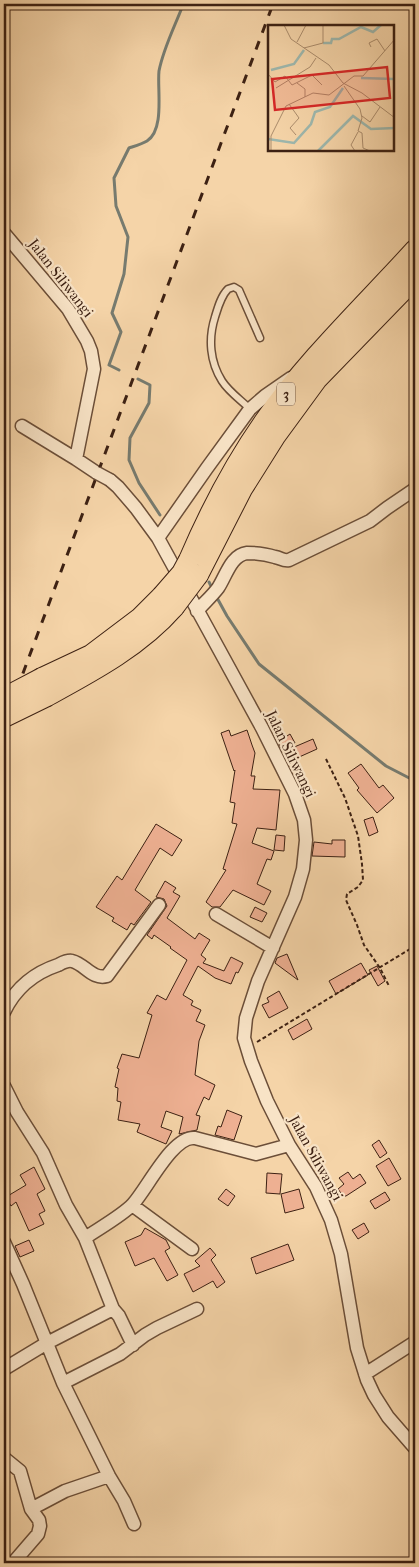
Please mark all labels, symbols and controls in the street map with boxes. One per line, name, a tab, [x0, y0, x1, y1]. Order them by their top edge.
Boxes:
inset map	[268, 25, 394, 151]
street label: Jalan Siliwangi	[24, 234, 98, 321]
road number: 3	[277, 382, 295, 406]
street label: Jalan Siliwangi	[262, 706, 320, 801]
street label: Jalan Siliwangi	[285, 1111, 347, 1204]

